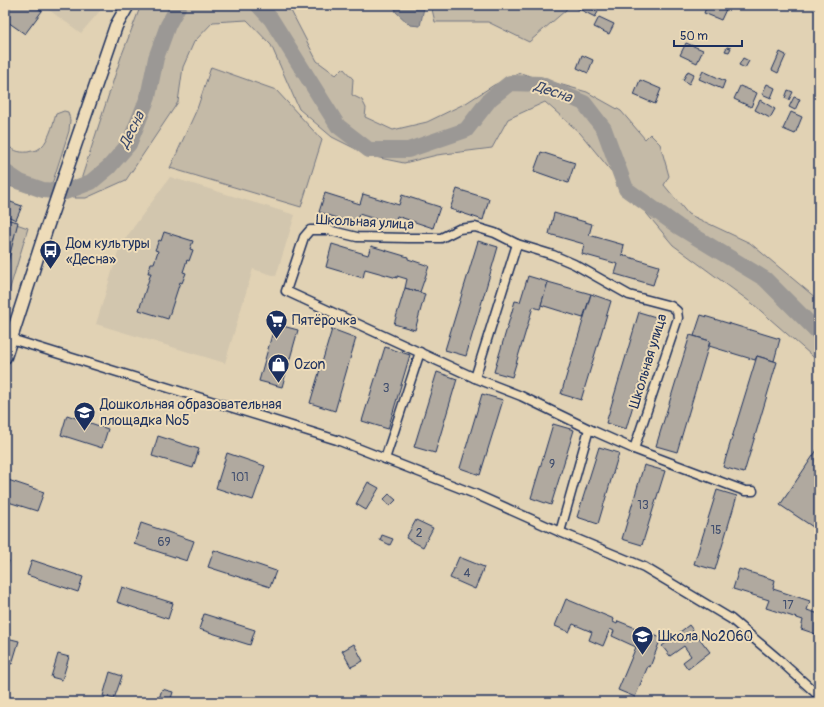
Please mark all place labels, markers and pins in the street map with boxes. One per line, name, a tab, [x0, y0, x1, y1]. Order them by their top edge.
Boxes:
place label: Дом культуры «Десна»	[65, 235, 150, 268]
bus stop icon: Дом культуры «Десна»	[37, 238, 63, 271]
supermarket icon: Пятёрочка	[264, 307, 290, 340]
place label: Пятёрочка	[292, 312, 356, 329]
shop icon: Ozon	[266, 351, 292, 384]
place label: Ozon	[294, 356, 326, 373]
place label: Дошкольная образовательная площадка №5	[99, 396, 282, 429]
school or university icon: Дошкольная образовательная площадка №5	[71, 399, 97, 432]
school or university icon: Школа №2060	[630, 623, 656, 656]
place label: Школа №2060	[658, 628, 753, 645]

